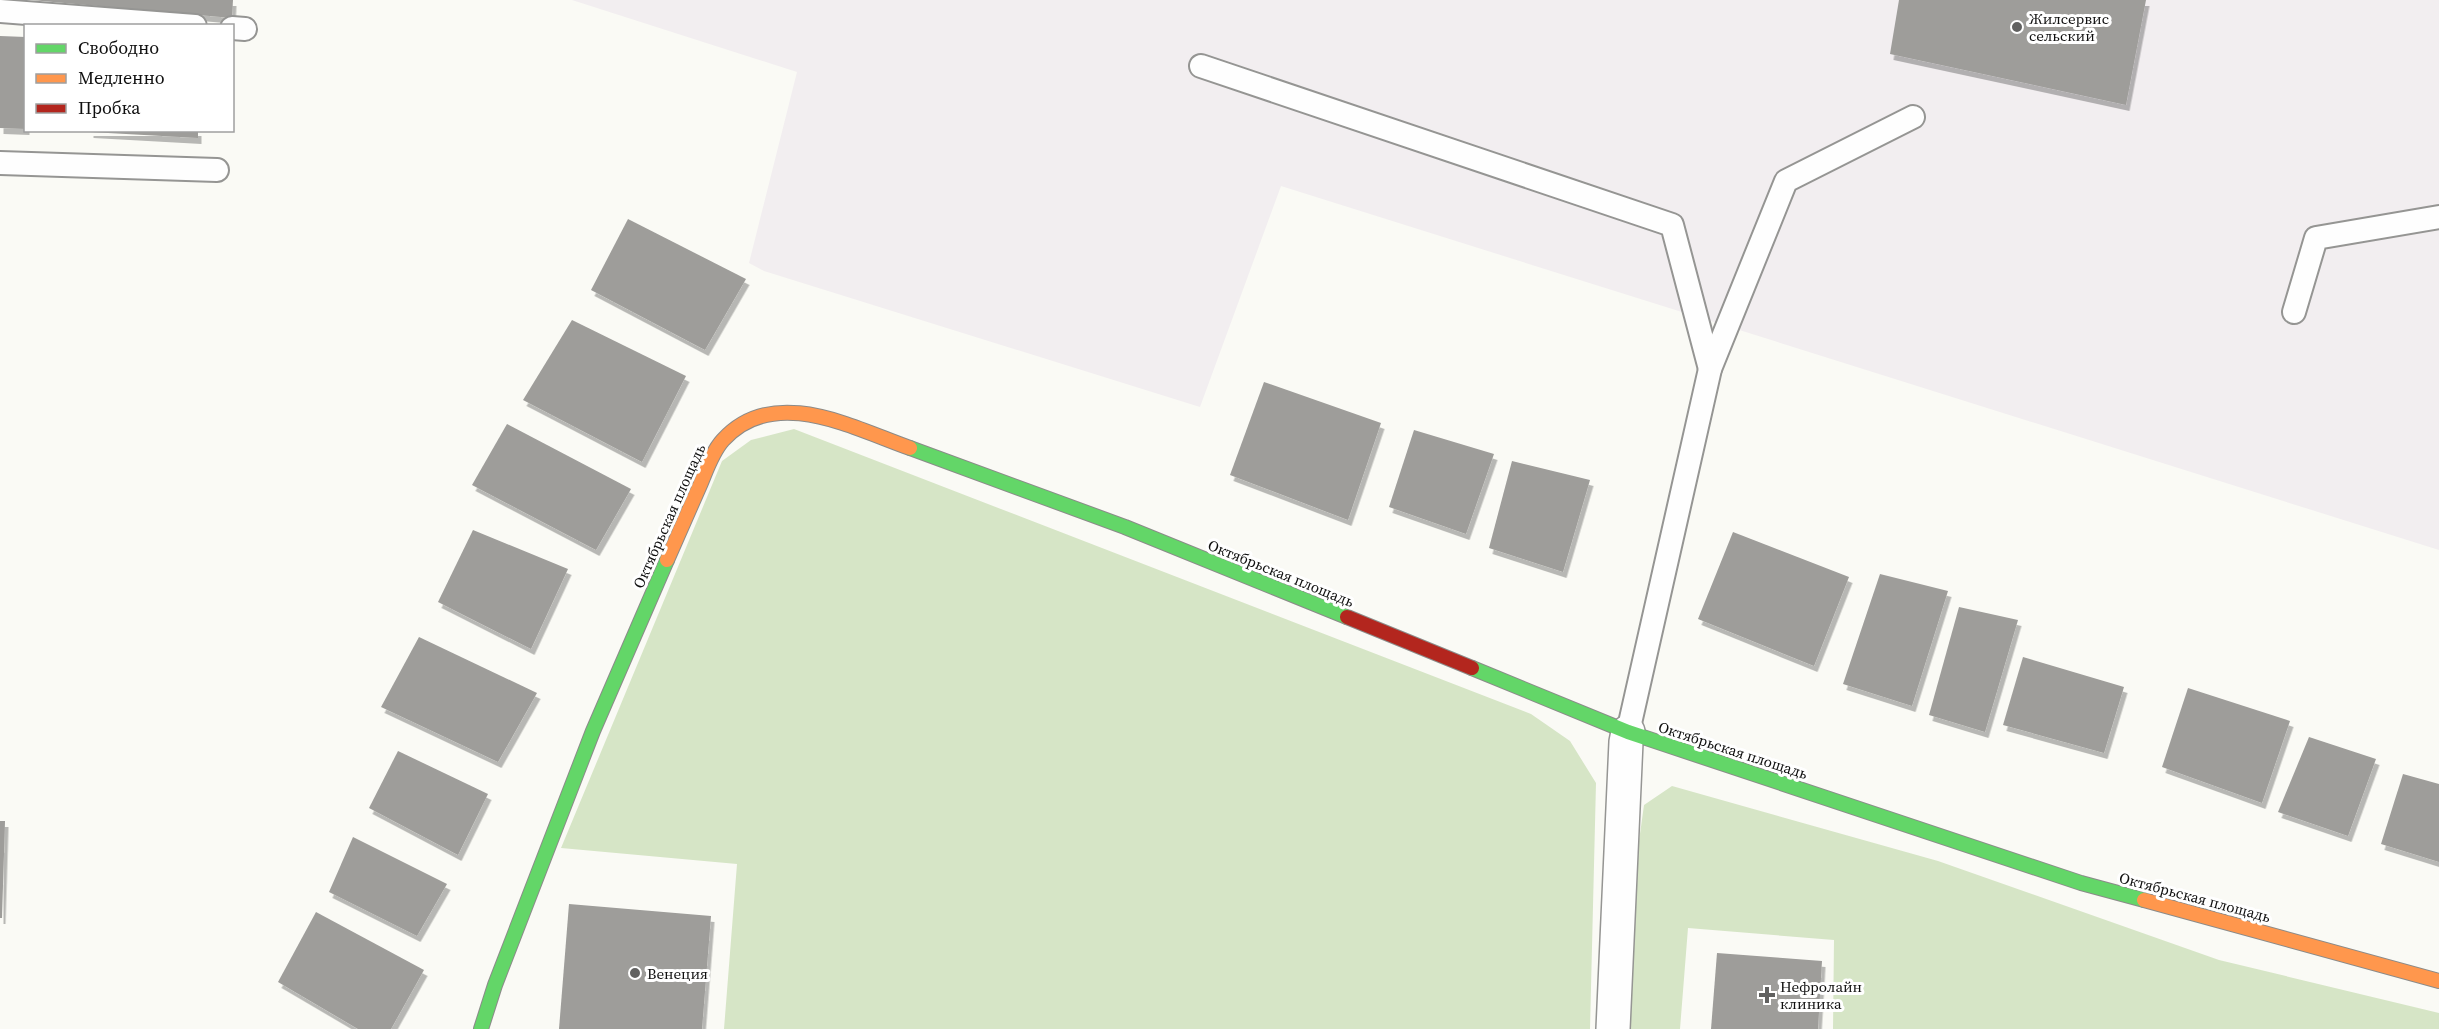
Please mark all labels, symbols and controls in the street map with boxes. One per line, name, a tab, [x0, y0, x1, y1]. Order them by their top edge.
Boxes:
place label: Жилсервис сельский	[2029, 8, 2109, 46]
marker: Жилсервис сельский	[2010, 20, 2024, 34]
legend	[24, 24, 234, 132]
text: Свободно	[78, 35, 159, 60]
text: Медленно	[78, 65, 165, 90]
text: Пробка	[78, 95, 141, 120]
street label: Октябрьская площадь	[628, 440, 710, 591]
street label: Октябрьская площадь	[1205, 534, 1358, 612]
street label: Октябрьская площадь	[1656, 716, 1811, 784]
street label: Октябрьская площадь	[2117, 867, 2273, 927]
place label: Венеция	[647, 963, 708, 984]
marker: Венеция	[628, 966, 642, 980]
place label: Нефролайн клиника	[1780, 976, 1862, 1014]
marker: Нефролайн клиника	[1758, 986, 1776, 1004]

